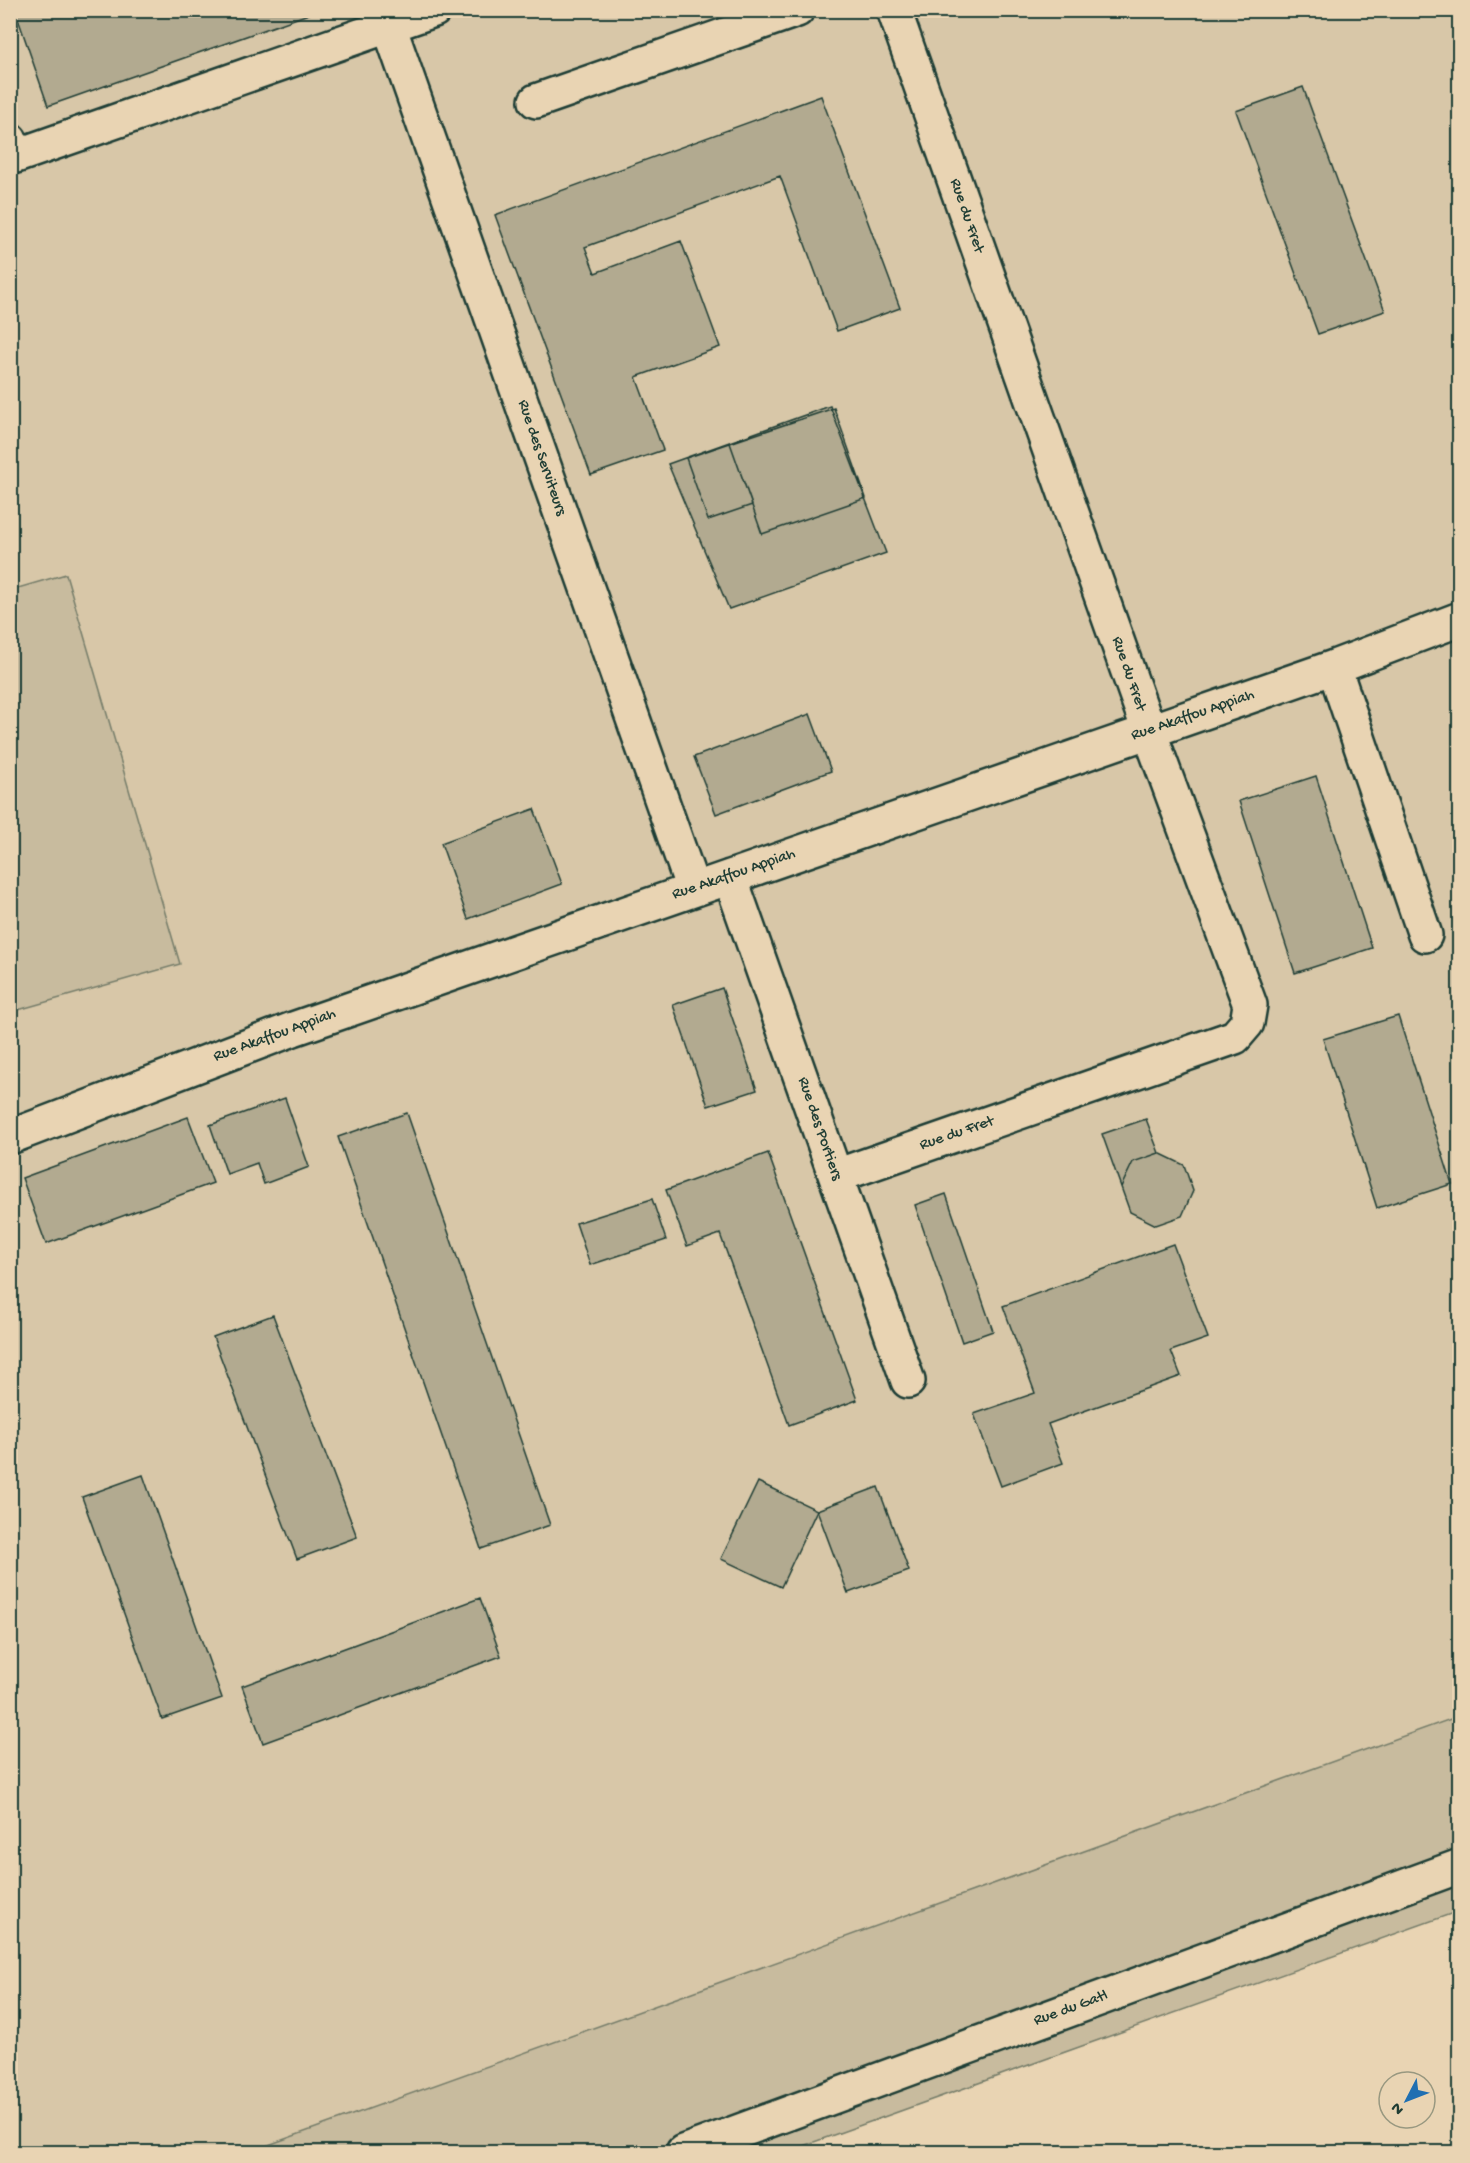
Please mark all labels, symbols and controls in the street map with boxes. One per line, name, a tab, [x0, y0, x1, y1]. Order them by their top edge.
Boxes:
street label: Rue du Fret	[944, 176, 988, 257]
street label: Rue des Serviteurs	[512, 398, 570, 519]
street label: Rue du Fret	[1106, 634, 1150, 715]
street label: Rue Akaffou Appiah	[1129, 686, 1257, 746]
street label: Rue Akaffou Appiah	[670, 845, 798, 905]
street label: Rue Akaffou Appiah	[211, 1005, 339, 1067]
street label: Rue des Portiers	[792, 1075, 846, 1184]
street label: Rue du Fret	[917, 1112, 998, 1156]
street label: Rue du Gatl	[1031, 1987, 1111, 2031]
north arrow	[1377, 2070, 1437, 2130]
text: N	[1388, 2097, 1409, 2118]

